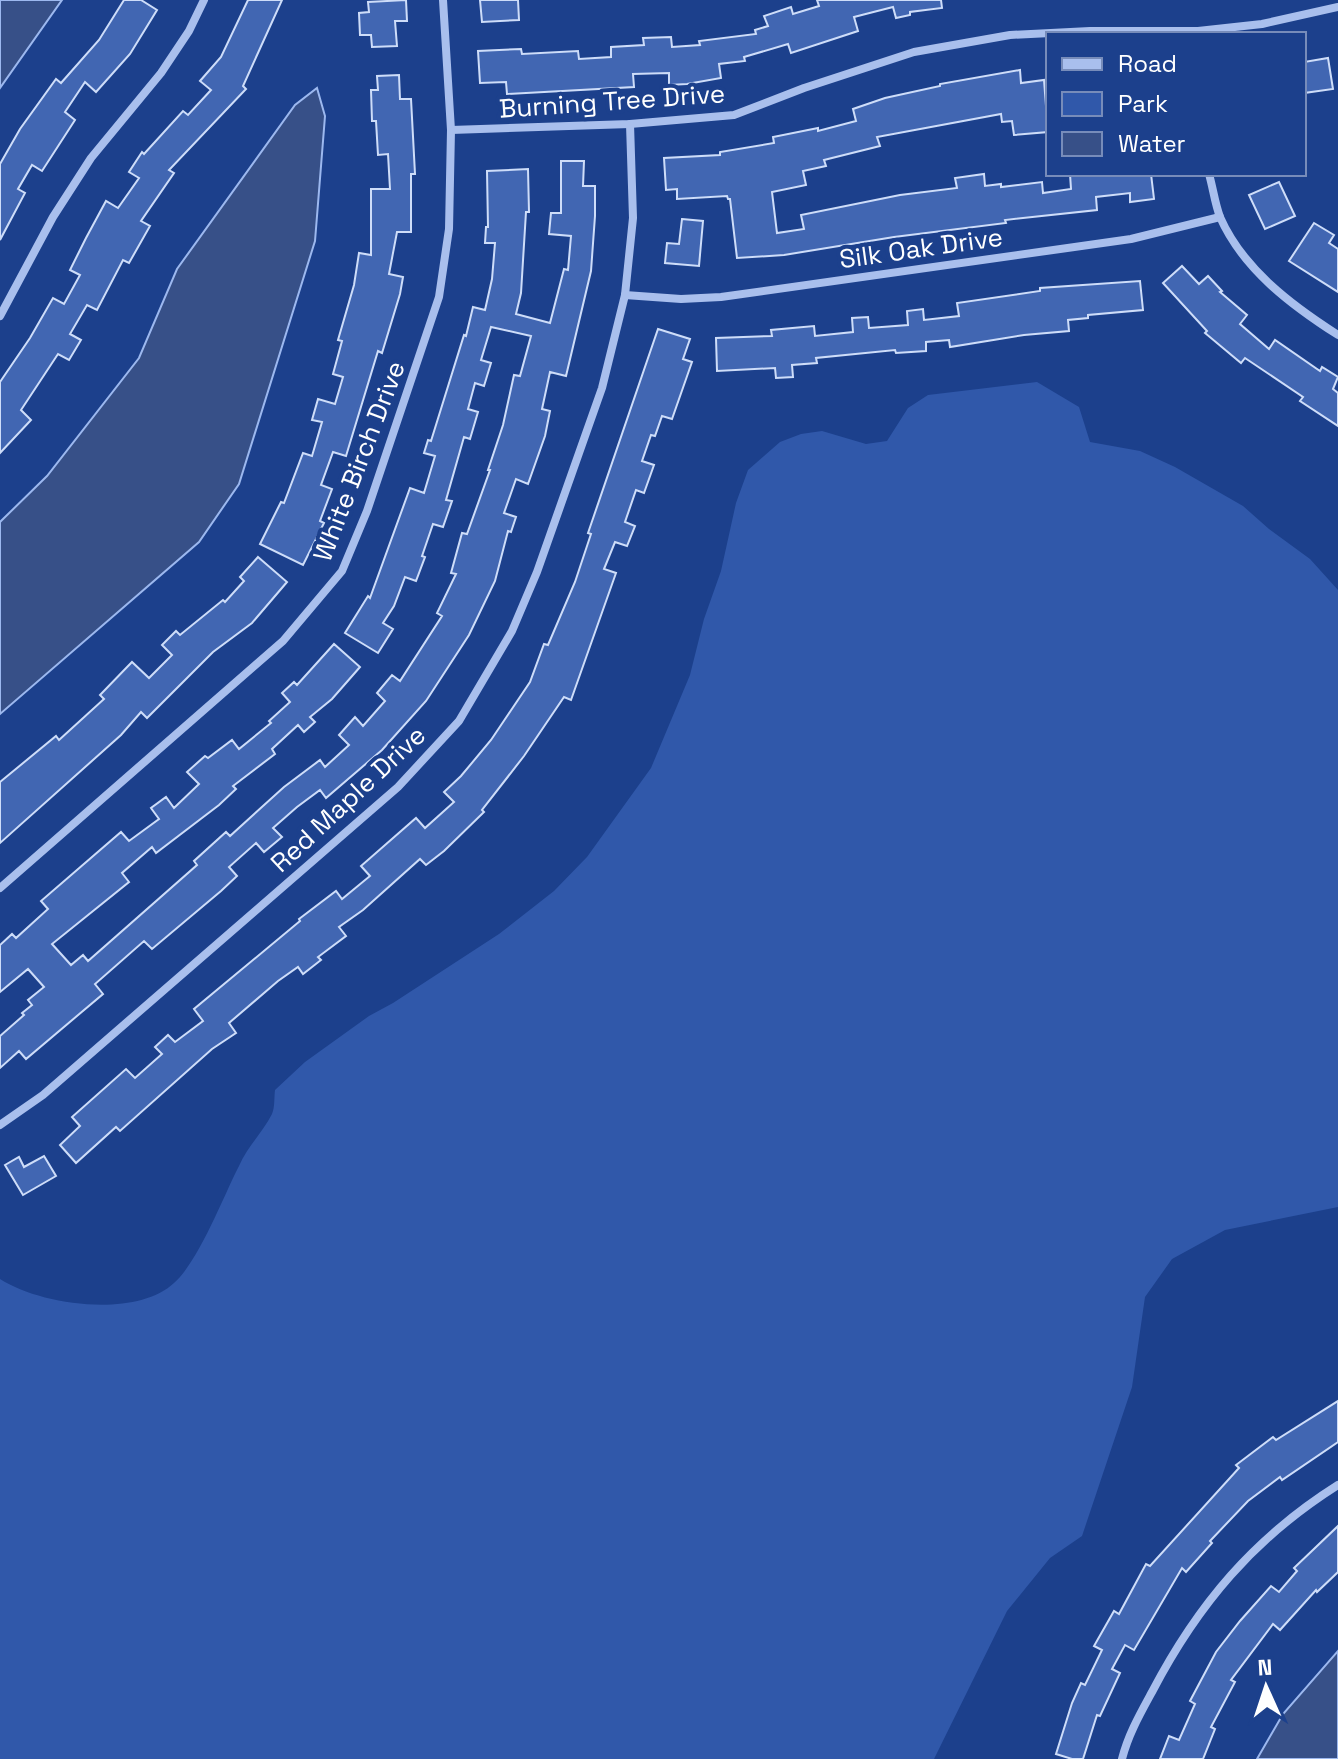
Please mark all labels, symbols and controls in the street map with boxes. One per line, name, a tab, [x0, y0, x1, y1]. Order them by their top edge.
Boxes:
legend	[1046, 32, 1306, 176]
text: Road	[1118, 48, 1177, 79]
street label: Burning Tree Drive	[498, 76, 726, 126]
text: Park	[1118, 88, 1168, 119]
text: Water	[1118, 128, 1186, 159]
street label: Silk Oak Drive	[837, 220, 1005, 276]
street label: White Birch Drive	[305, 356, 413, 566]
street label: Red Maple Drive	[263, 718, 433, 880]
north arrow	[1226, 1647, 1306, 1727]
text: N	[1257, 1653, 1273, 1681]

